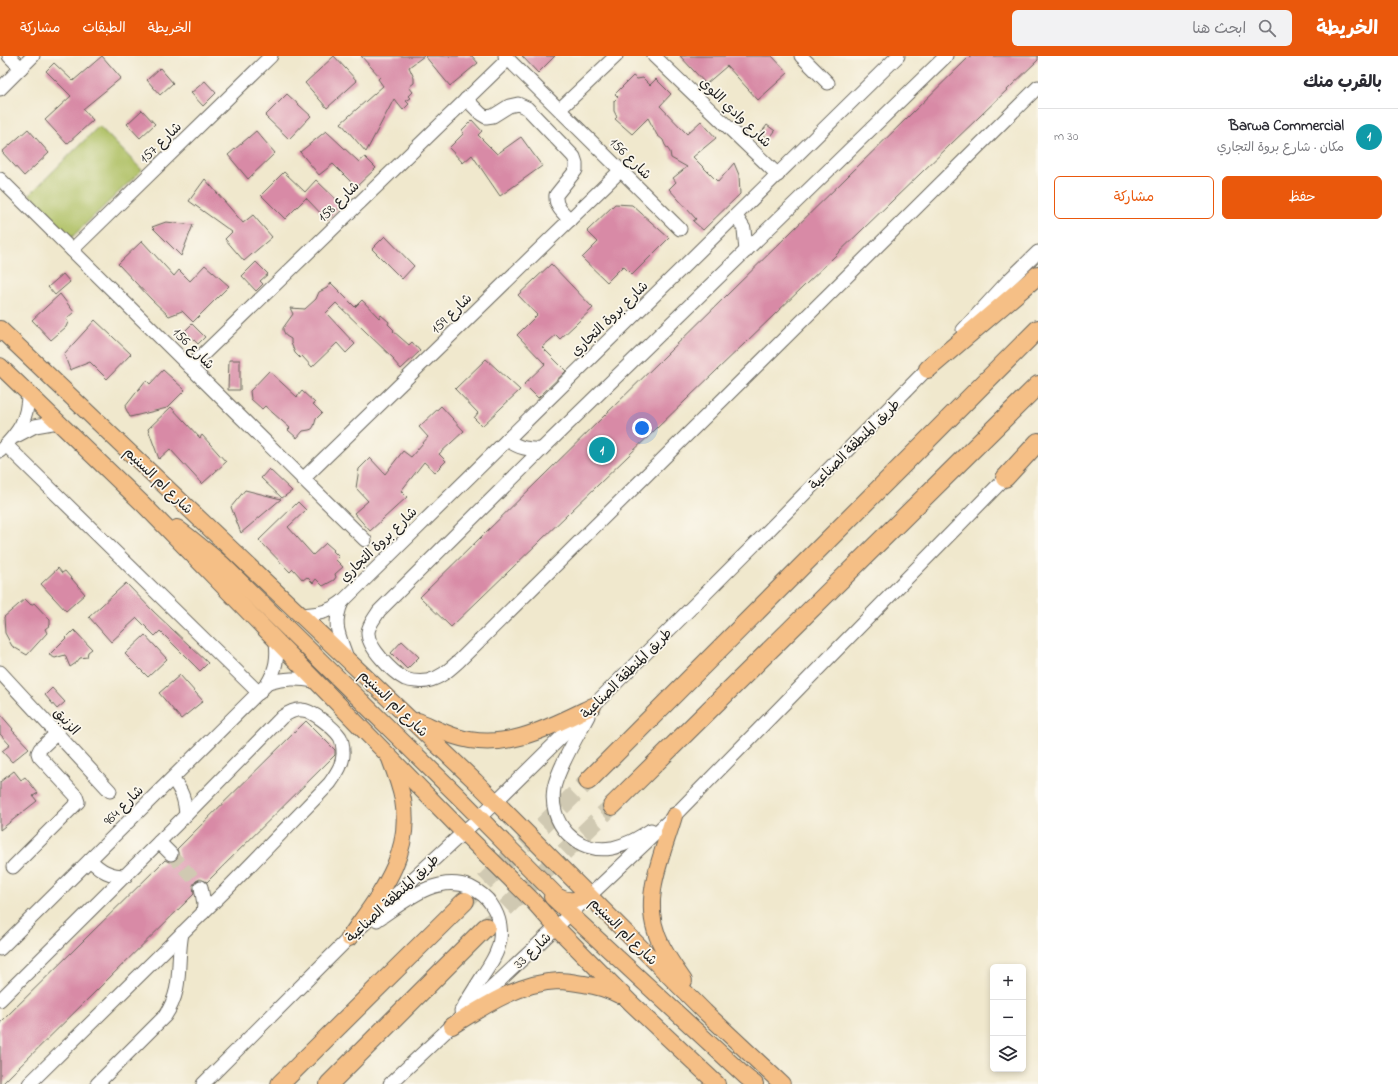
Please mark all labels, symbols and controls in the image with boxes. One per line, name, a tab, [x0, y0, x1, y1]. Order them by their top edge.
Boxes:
search box	[1012, 10, 1292, 46]
text: الخريطة	[1316, 16, 1378, 43]
icon: search	[1256, 17, 1278, 39]
text: مشاركة	[20, 18, 60, 39]
text: الطبقات	[82, 18, 126, 39]
text: الخريطة	[148, 18, 191, 39]
text: ابحث هنا	[1192, 18, 1246, 40]
text: بالقرب منك	[1303, 70, 1382, 95]
street label: شارع وادي اللوي	[694, 73, 776, 153]
text: Barwa Commercial	[1229, 115, 1344, 137]
street label: شارع 157	[135, 117, 187, 169]
text: 30 m	[1054, 127, 1078, 146]
text: 1	[1367, 127, 1371, 146]
street label: شارع 156	[604, 133, 656, 185]
text: مكان · شارع بروة التجاري	[1217, 138, 1344, 157]
button: مشاركة	[1054, 176, 1214, 219]
button: حفظ	[1222, 176, 1382, 219]
street label: شارع 158	[313, 177, 365, 228]
street label: شارع بروة التجاري	[566, 276, 654, 362]
street label: شارع 159	[427, 289, 477, 339]
street label: شارع 156	[167, 323, 219, 375]
street label: طريق المنطقة الصناعية	[805, 395, 905, 495]
your location	[632, 418, 652, 438]
pin: 1	[589, 435, 615, 465]
street label: شارع ام السنيم	[119, 443, 197, 520]
street label: شارع بروة التجاري	[335, 502, 423, 588]
street label: طريق المنطقة الصناعية	[577, 624, 677, 724]
street label: شارع ام السنيم	[354, 666, 432, 743]
street label: الزنبق	[48, 703, 84, 741]
street label: شارع 964	[99, 781, 149, 831]
street label: طريق المنطقة الصناعية	[341, 850, 445, 948]
street label: شارع ام السنيم	[584, 893, 662, 971]
street label: شارع 33	[509, 928, 557, 974]
map controls	[990, 964, 1026, 1072]
button: +	[990, 964, 1026, 1000]
button: −	[990, 1000, 1026, 1036]
button: layers	[990, 1036, 1026, 1072]

